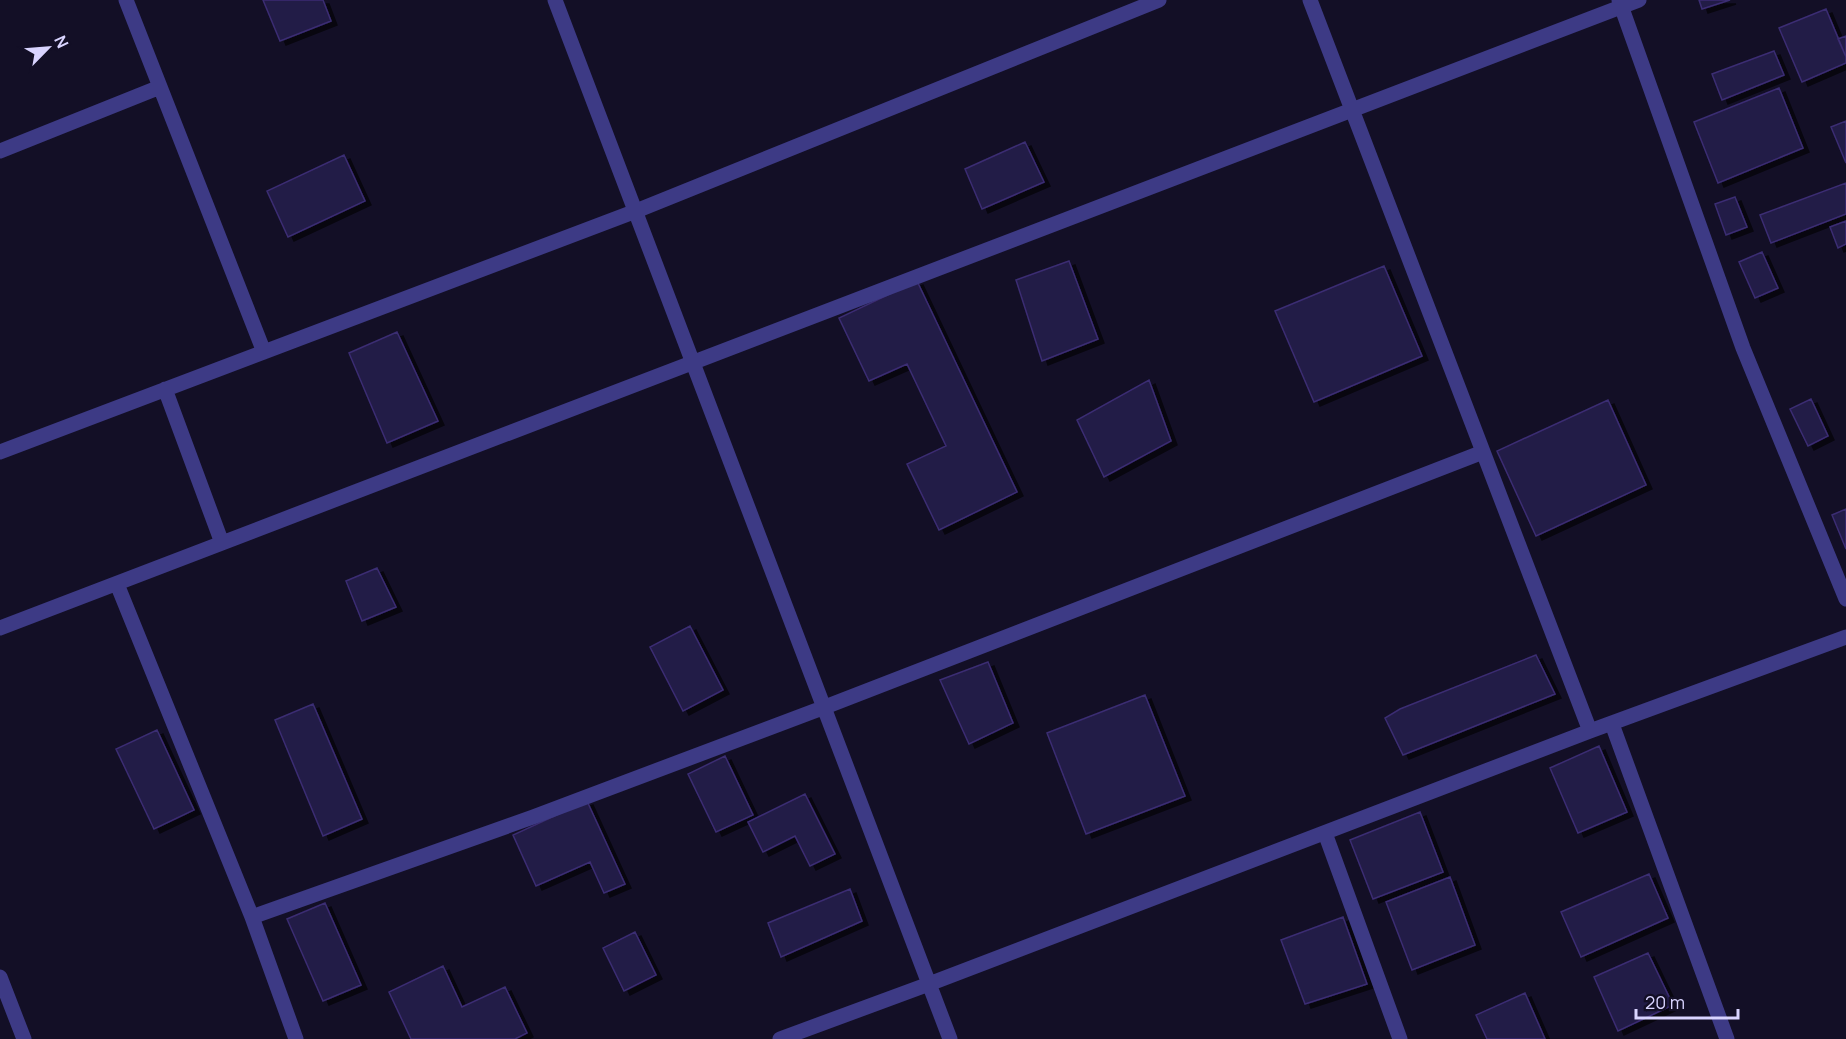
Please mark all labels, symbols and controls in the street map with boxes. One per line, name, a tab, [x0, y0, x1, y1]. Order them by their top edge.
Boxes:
north arrow	[18, 18, 78, 78]
text: N	[49, 32, 74, 52]
scale bar	[1636, 982, 1738, 1020]
text: 20 m	[1645, 990, 1685, 1014]

